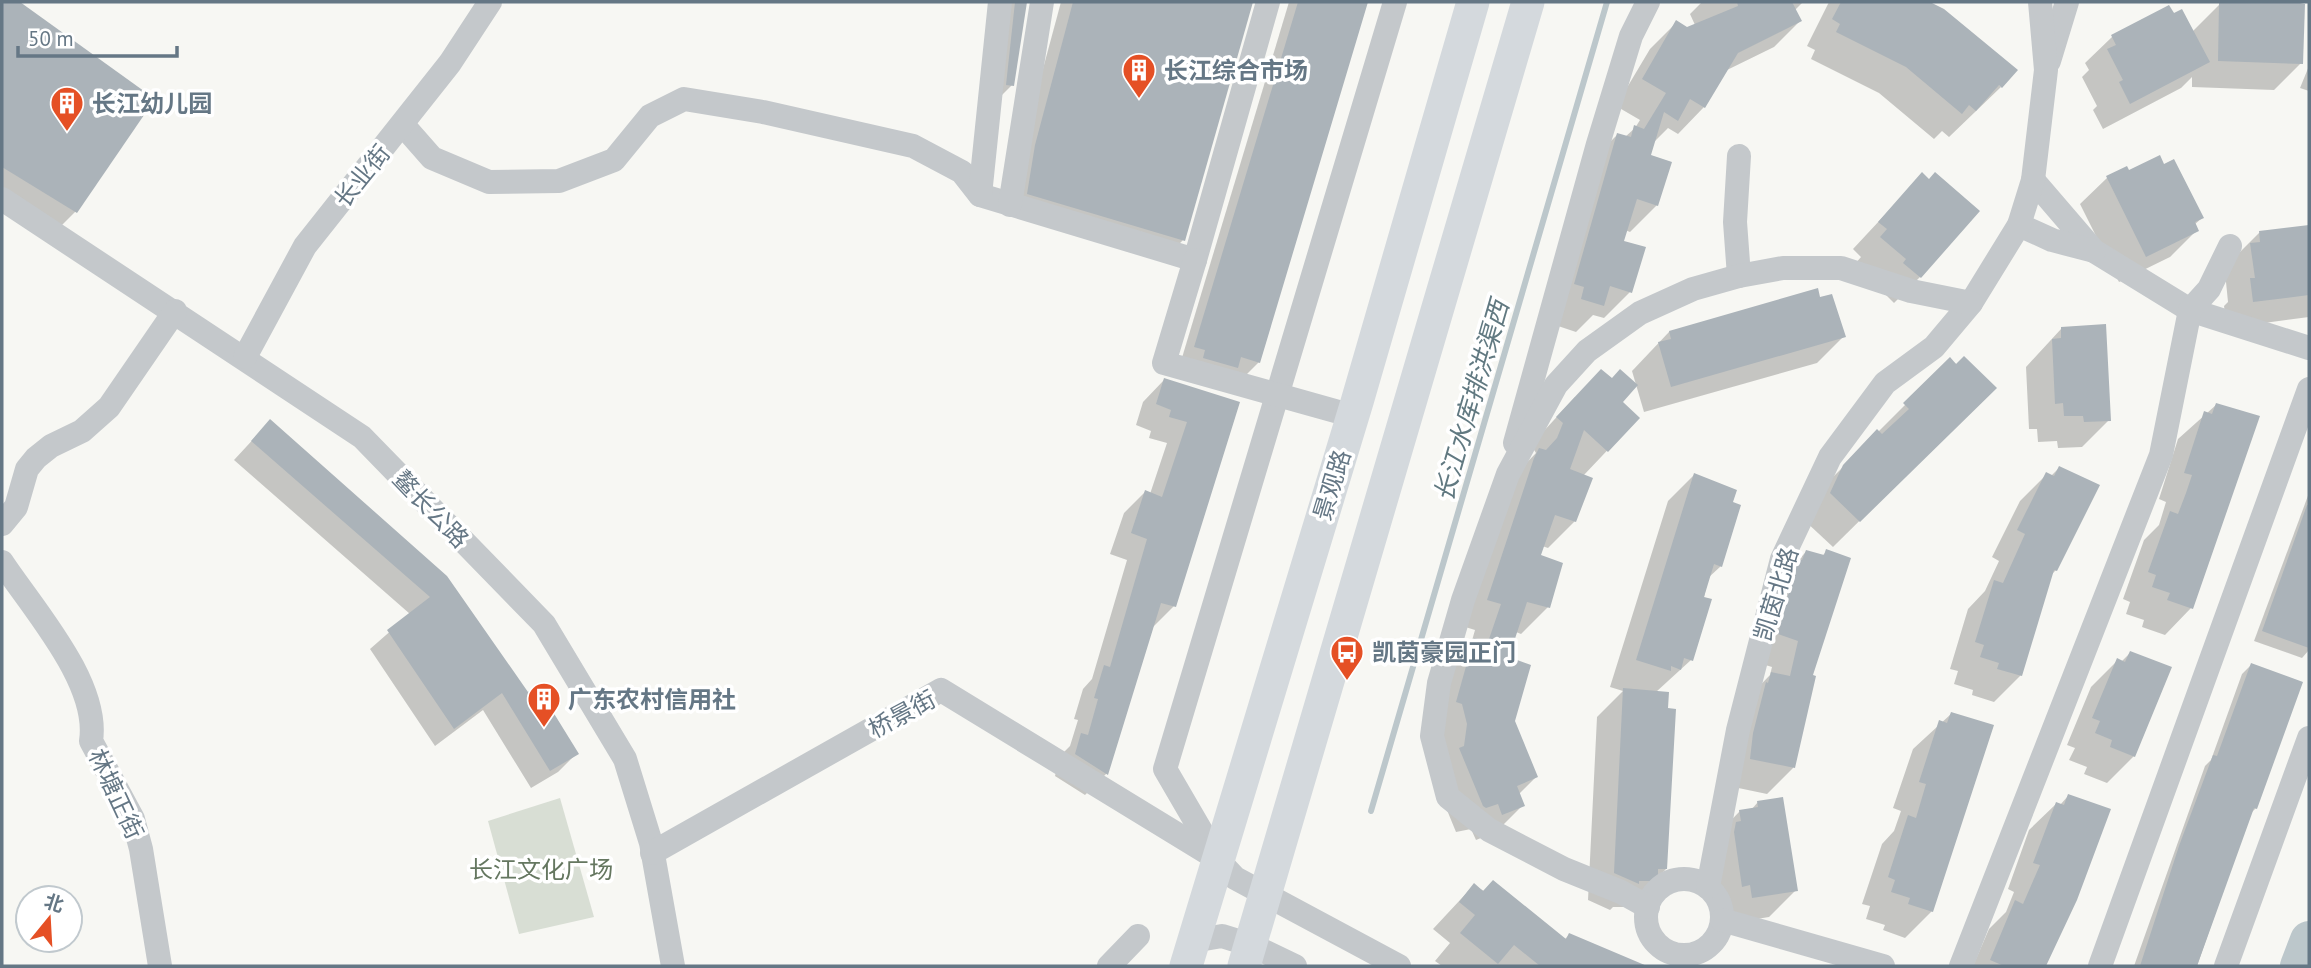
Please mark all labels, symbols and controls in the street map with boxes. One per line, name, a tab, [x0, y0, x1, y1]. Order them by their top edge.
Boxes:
scale bar	[18, 14, 177, 58]
text: 50 m	[28, 25, 74, 52]
building icon: 长江综合市场	[1120, 51, 1158, 100]
place label: 长江综合市场	[1164, 55, 1308, 86]
building icon: 长江幼儿园	[48, 84, 86, 133]
place label: 长江幼儿园	[92, 88, 212, 119]
street label: 长业街	[327, 138, 397, 214]
water label: 长江水库排洪渠西	[1426, 293, 1517, 506]
street label: 景观路	[1307, 446, 1357, 524]
street label: 鳌长公路	[387, 464, 475, 554]
street label: 凯茵北路	[1747, 544, 1805, 644]
bus stop icon: 凯茵豪园正门	[1328, 633, 1366, 682]
place label: 凯茵豪园正门	[1372, 637, 1516, 668]
building icon: 广东农村信用社	[525, 680, 563, 729]
street label: 桥景街	[863, 683, 941, 745]
place label: 广东农村信用社	[568, 684, 736, 715]
street label: 林塘正街	[82, 744, 150, 844]
park label: 长江文化广场	[469, 854, 613, 885]
north arrow	[14, 884, 84, 954]
text: 北	[42, 888, 67, 917]

